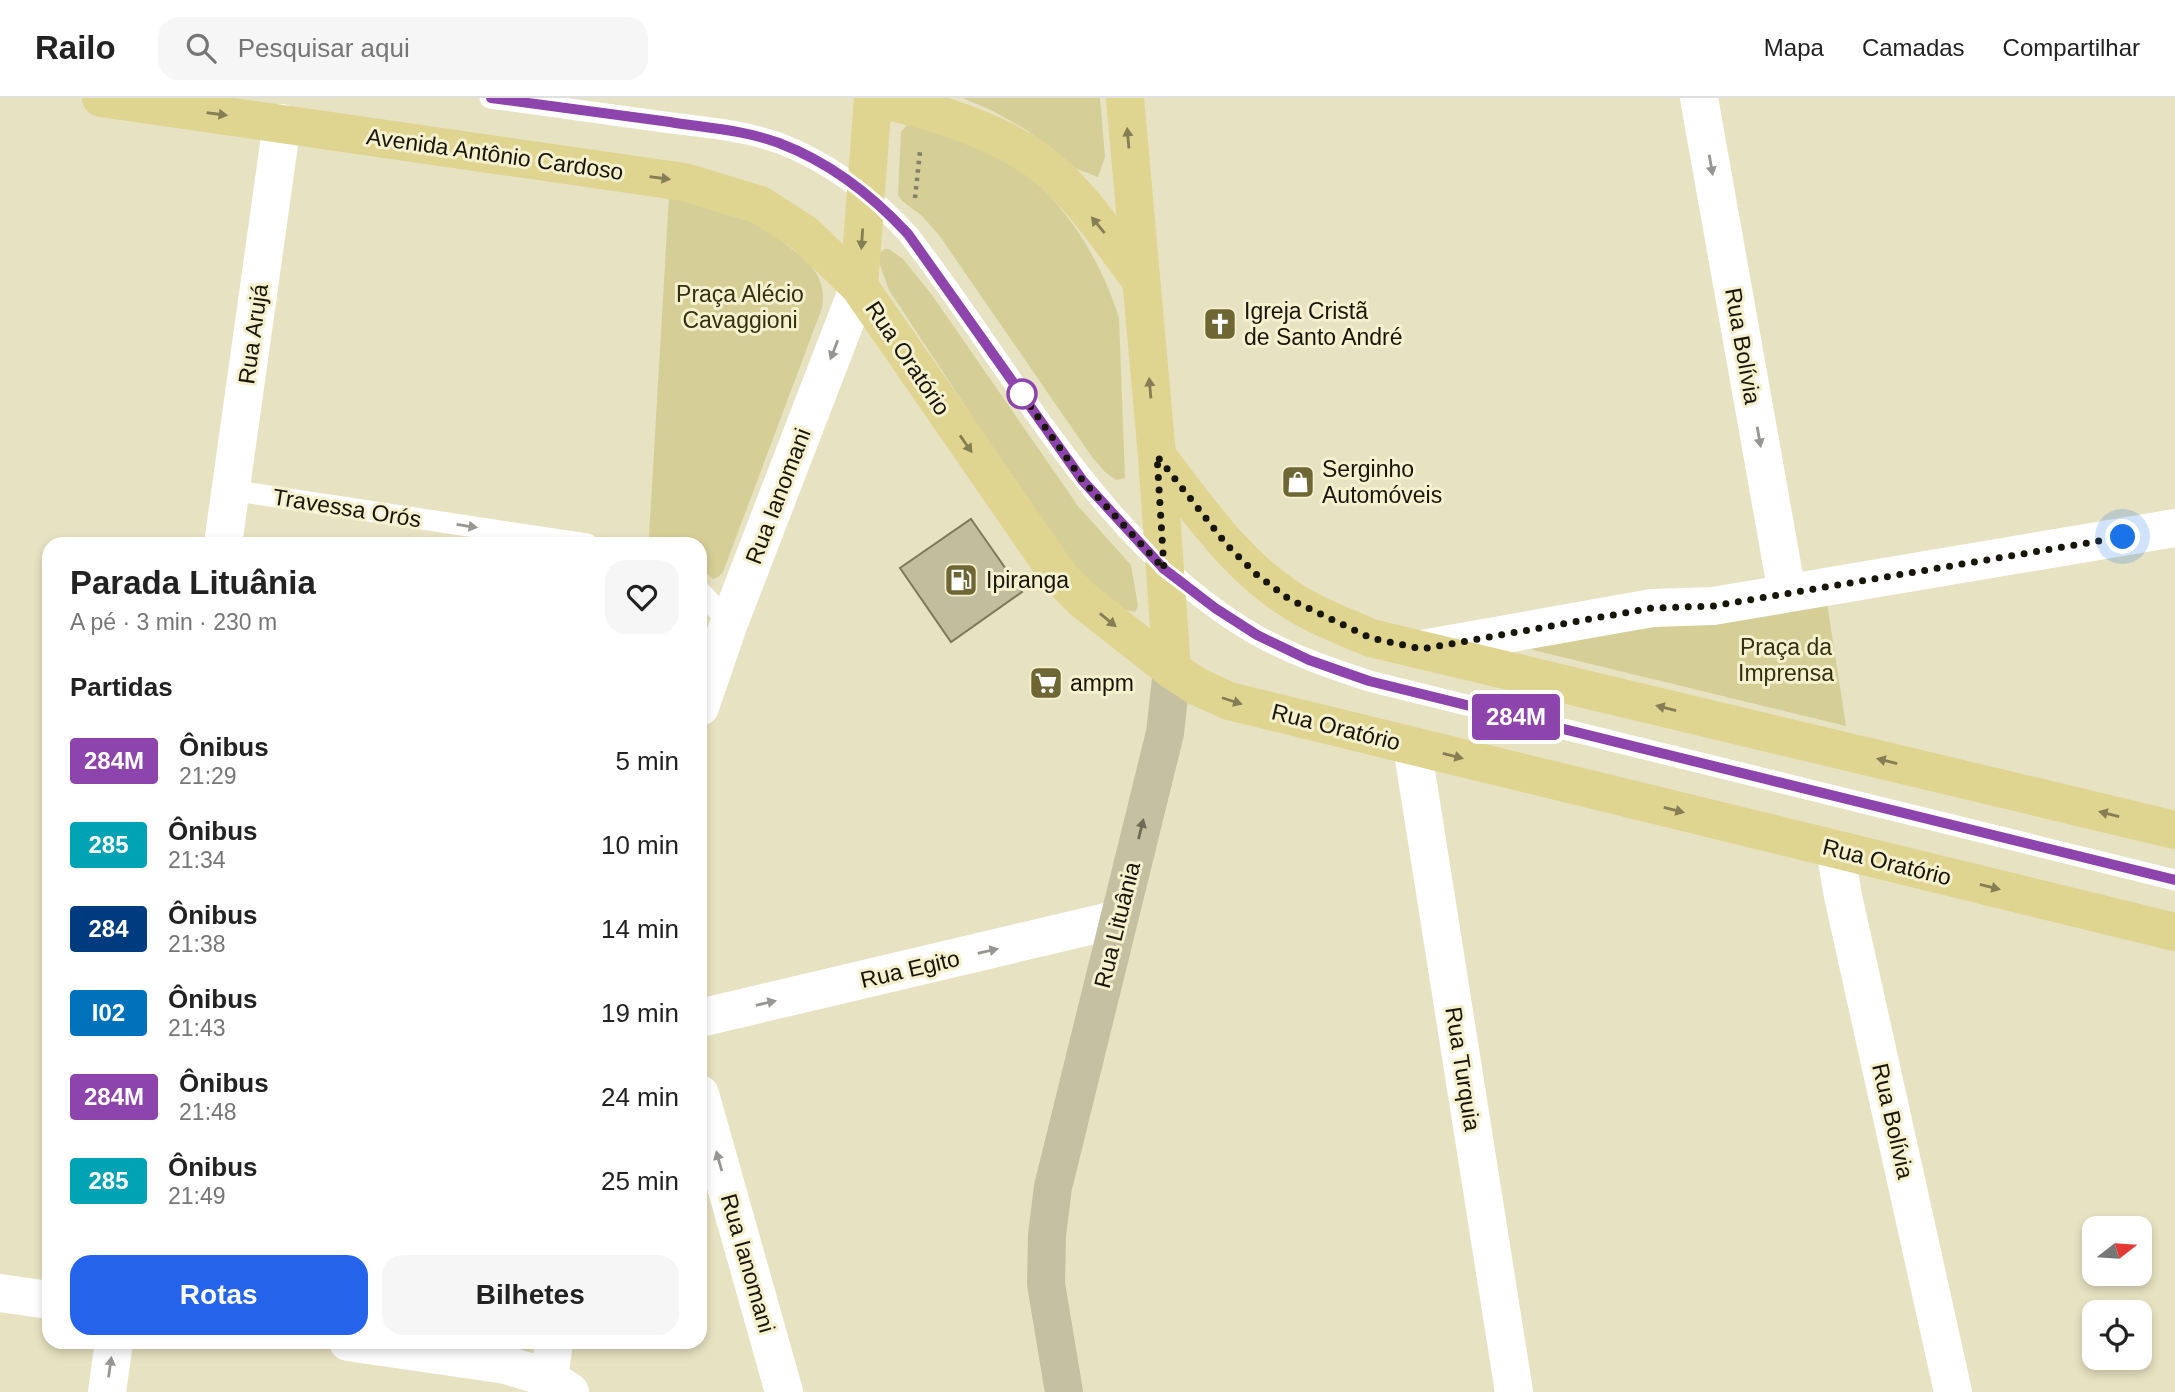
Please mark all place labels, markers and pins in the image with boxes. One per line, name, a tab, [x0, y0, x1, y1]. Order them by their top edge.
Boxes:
place label: Igreja Cristã de Santo André	[1244, 298, 1403, 350]
church icon: Igreja Cristã de Santo André	[1201, 305, 1239, 343]
unlabelled marker	[1007, 379, 1037, 409]
place label: Serginho Automóveis	[1322, 456, 1442, 508]
shop icon: Serginho Automóveis	[1279, 463, 1317, 501]
fuel station icon: Ipiranga	[942, 561, 980, 599]
place label: Ipiranga	[986, 567, 1069, 593]
supermarket icon: ampm	[1027, 664, 1065, 702]
place label: ampm	[1070, 670, 1134, 696]

